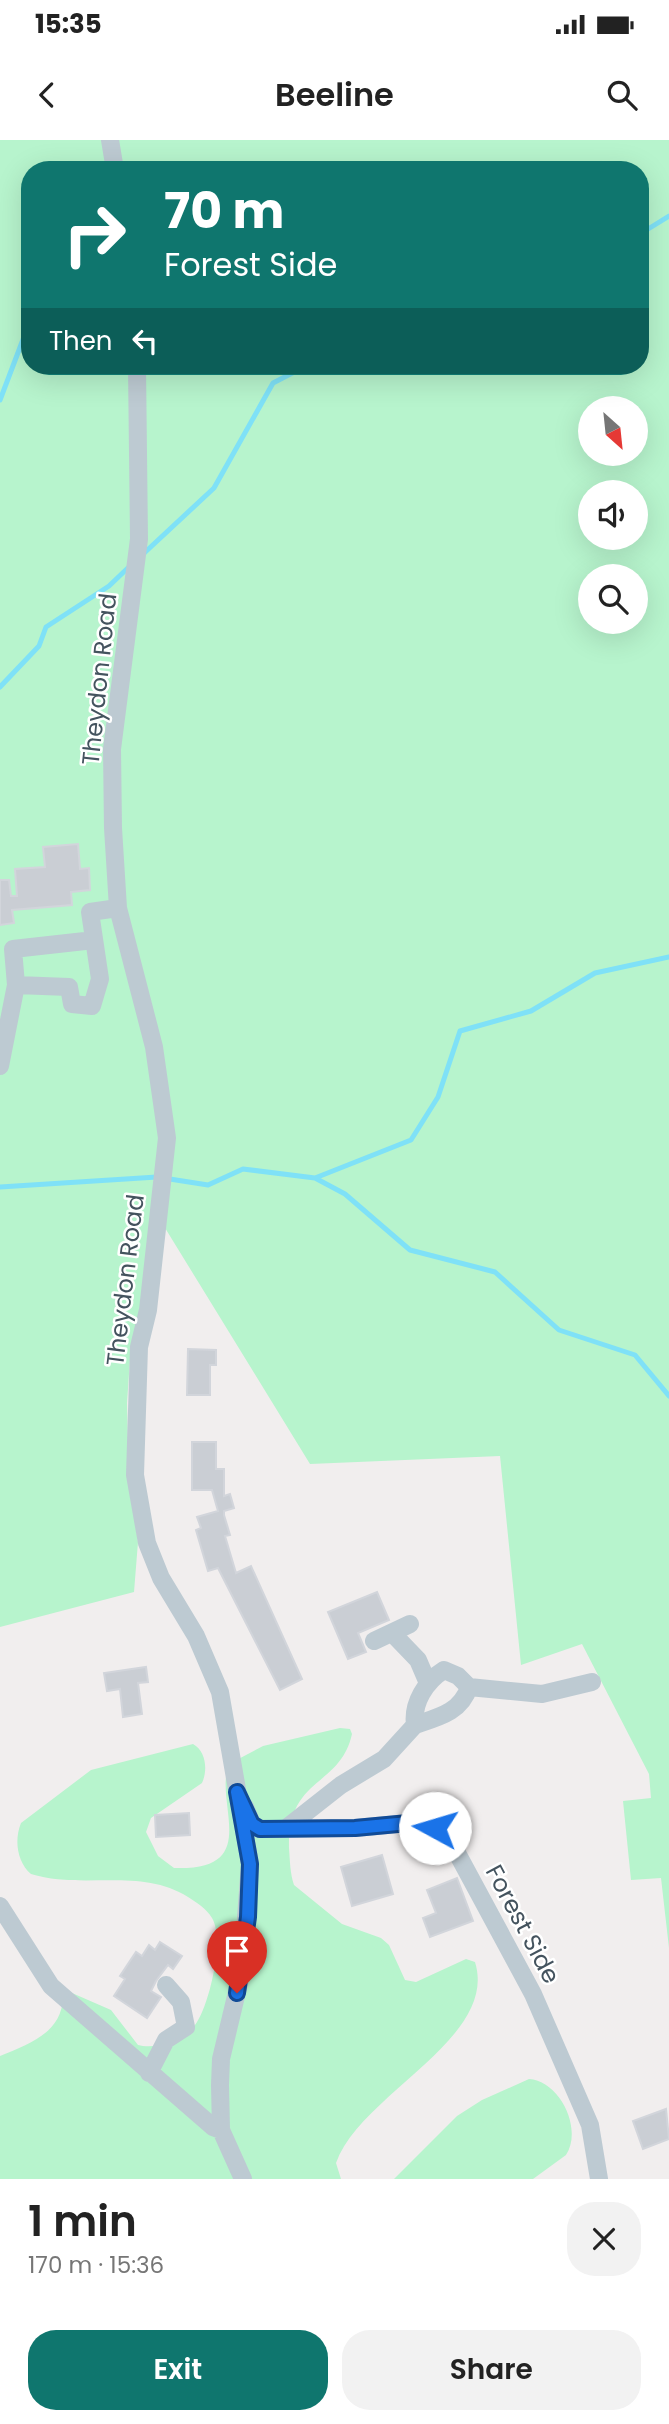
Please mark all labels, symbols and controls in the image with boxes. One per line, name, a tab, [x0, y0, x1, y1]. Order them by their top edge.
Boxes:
text: 15:35	[35, 6, 102, 42]
text: Beeline	[275, 72, 394, 117]
icon: back	[28, 76, 66, 114]
icon: search	[603, 76, 641, 114]
text: 70 m	[164, 177, 284, 245]
icon: right	[49, 189, 140, 280]
text: Forest Side	[164, 242, 337, 287]
icon: left	[126, 322, 164, 360]
text: Then	[49, 323, 112, 359]
north arrow	[578, 396, 648, 466]
map controls	[578, 396, 648, 634]
button: sound	[578, 480, 648, 550]
button: search	[578, 564, 648, 634]
street label: Theydon Road	[74, 591, 124, 767]
street label: Theydon Road	[98, 1192, 152, 1368]
position arrow	[398, 1791, 472, 1865]
street label: Forest Side	[478, 1859, 568, 1989]
pin	[207, 1921, 267, 1993]
icon: arrive	[218, 1932, 256, 1970]
text: 1 min	[28, 2192, 137, 2251]
button: close	[567, 2202, 641, 2276]
text: 170 m · 15:36	[28, 2249, 164, 2281]
button: Exit	[28, 2330, 328, 2410]
button: Share	[342, 2330, 641, 2410]

